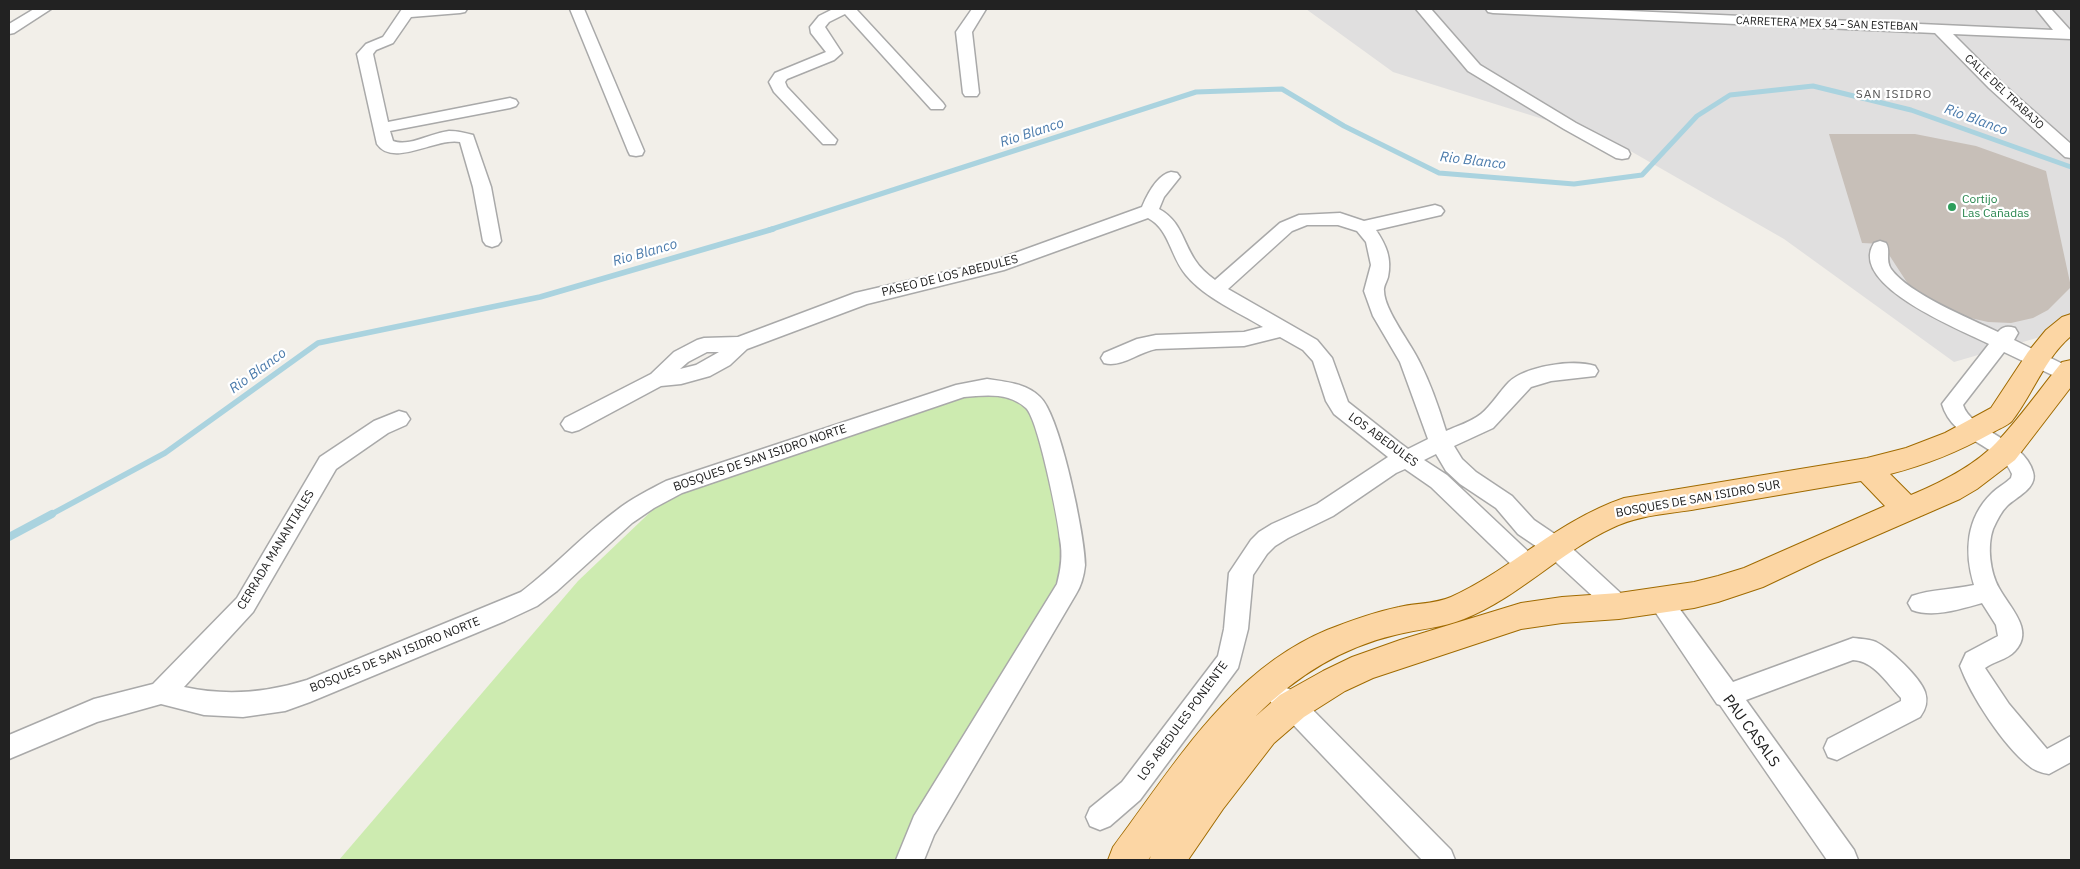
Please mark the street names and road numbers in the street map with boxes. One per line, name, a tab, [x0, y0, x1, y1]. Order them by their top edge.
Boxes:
street label: CARRETERA MEX 54 - SAN ESTEBAN	[1736, 14, 1918, 34]
street label: CALLE DEL TRABAJO	[1962, 52, 2046, 132]
street label: PASEO DE LOS ABEDULES	[880, 252, 1020, 300]
street label: LOS ABEDULES	[1345, 410, 1421, 470]
street label: BOSQUES DE SAN ISIDRO NORTE	[671, 422, 849, 494]
street label: BOSQUES DE SAN ISIDRO SUR	[1615, 477, 1781, 521]
street label: CERRADA MANANTIALES	[234, 487, 318, 613]
street label: BOSQUES DE SAN ISIDRO NORTE	[308, 614, 482, 696]
street label: LOS ABEDULES PONIENTE	[1135, 659, 1231, 783]
street label: PAU CASALS	[1719, 691, 1783, 771]

